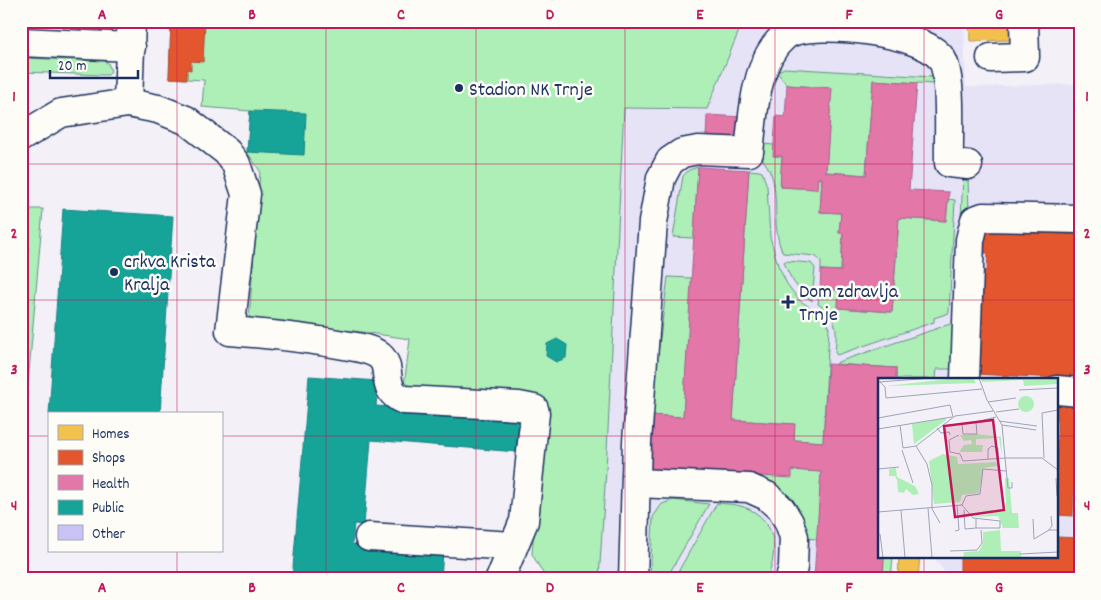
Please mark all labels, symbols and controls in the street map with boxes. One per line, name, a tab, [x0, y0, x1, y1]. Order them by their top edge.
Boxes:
text: A	[98, 4, 107, 27]
text: B	[248, 4, 256, 27]
text: C	[397, 4, 405, 27]
text: D	[546, 4, 555, 27]
text: E	[696, 4, 704, 27]
text: F	[845, 4, 853, 27]
text: G	[995, 4, 1003, 27]
scale bar	[50, 48, 138, 80]
text: 20 m	[58, 56, 86, 78]
place label: Stadion NK Trnje	[469, 77, 593, 105]
marker: Stadion NK Trnje	[453, 82, 465, 94]
text: 1	[12, 86, 16, 109]
text: 1	[1085, 86, 1089, 109]
text: 2	[11, 223, 18, 246]
text: 2	[1084, 223, 1091, 246]
place label: crkva Krista Kralja	[124, 249, 216, 300]
marker: crkva Krista Kralja	[108, 266, 120, 278]
place label: Dom zdravlja Trnje	[799, 279, 899, 330]
marker: Dom zdravlja Trnje	[781, 295, 795, 309]
text: 3	[10, 359, 18, 382]
text: 3	[1083, 359, 1091, 382]
inset map	[878, 378, 1058, 558]
legend	[48, 412, 222, 552]
text: Homes	[92, 424, 130, 446]
text: Shops	[92, 448, 125, 470]
text: Health	[92, 474, 129, 496]
text: 4	[11, 495, 17, 518]
text: 4	[1084, 495, 1090, 518]
text: Public	[92, 498, 124, 520]
text: Other	[92, 524, 126, 546]
text: A	[98, 577, 107, 600]
text: B	[248, 577, 256, 600]
text: C	[397, 577, 405, 600]
text: D	[546, 577, 555, 600]
text: E	[696, 577, 704, 600]
text: F	[845, 577, 853, 600]
text: G	[995, 577, 1003, 600]

